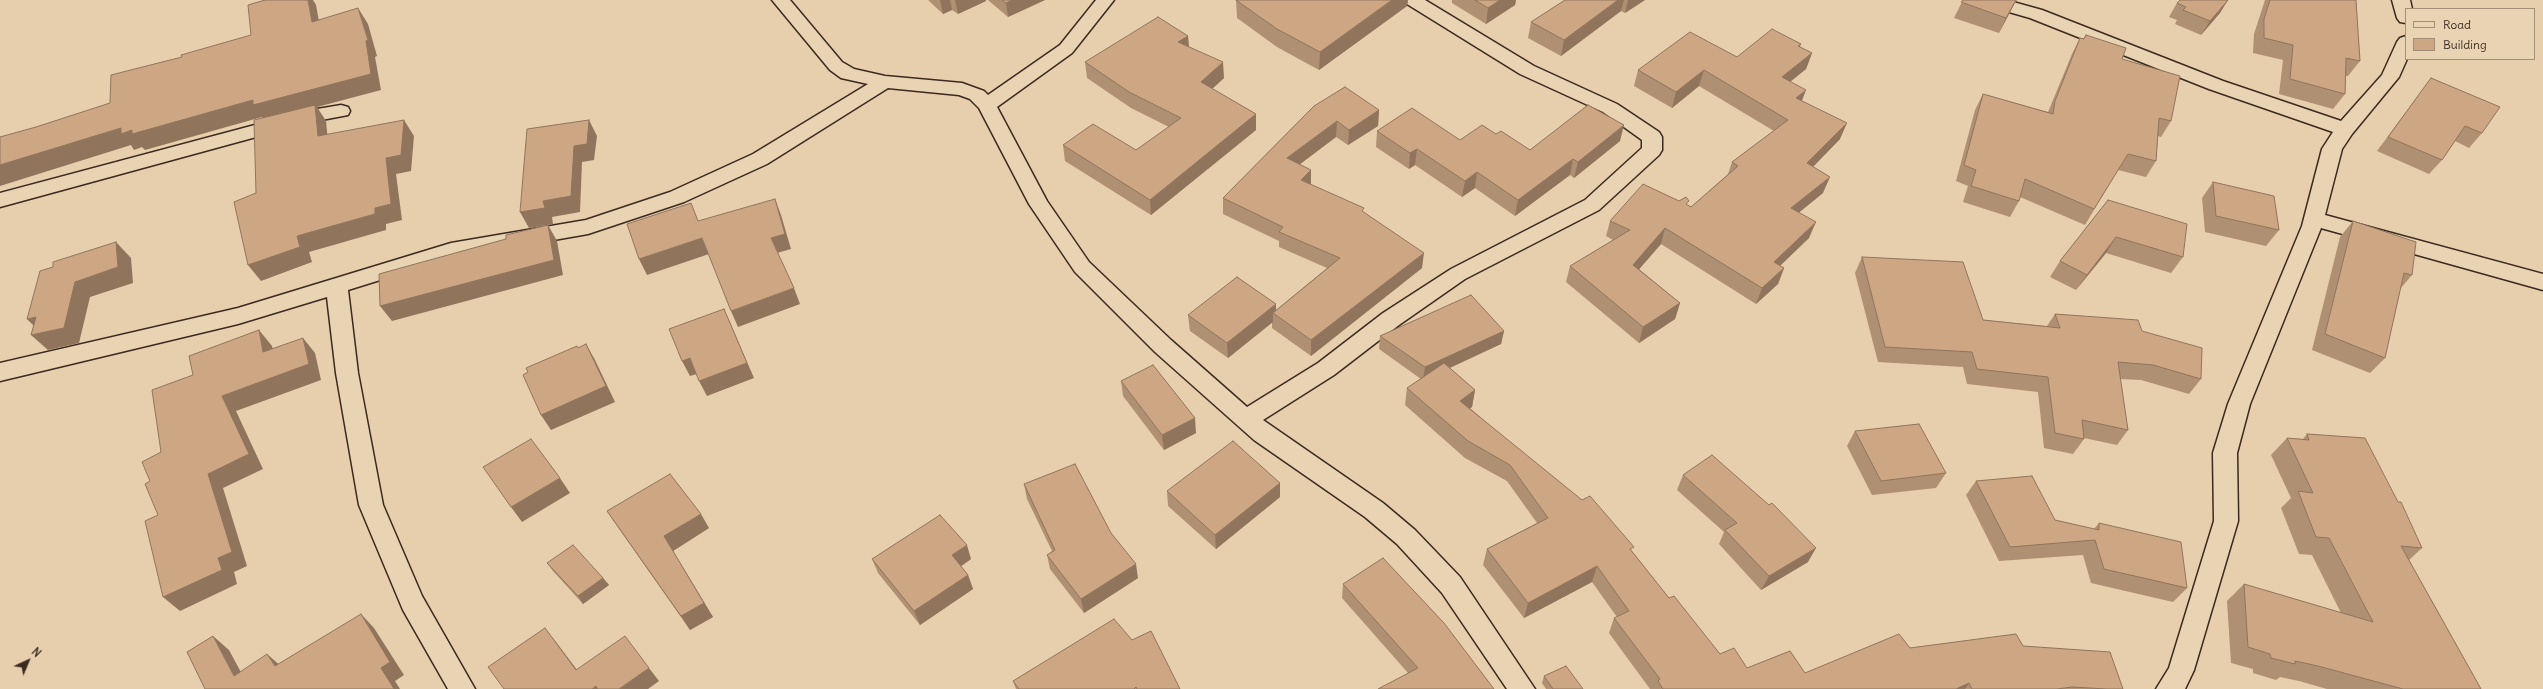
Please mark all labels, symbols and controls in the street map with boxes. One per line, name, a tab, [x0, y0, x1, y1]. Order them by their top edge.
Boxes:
legend	[2405, 8, 2535, 60]
text: Road	[2443, 17, 2471, 32]
text: Building	[2443, 37, 2487, 52]
north arrow	[8, 641, 48, 681]
text: N	[29, 645, 44, 660]

